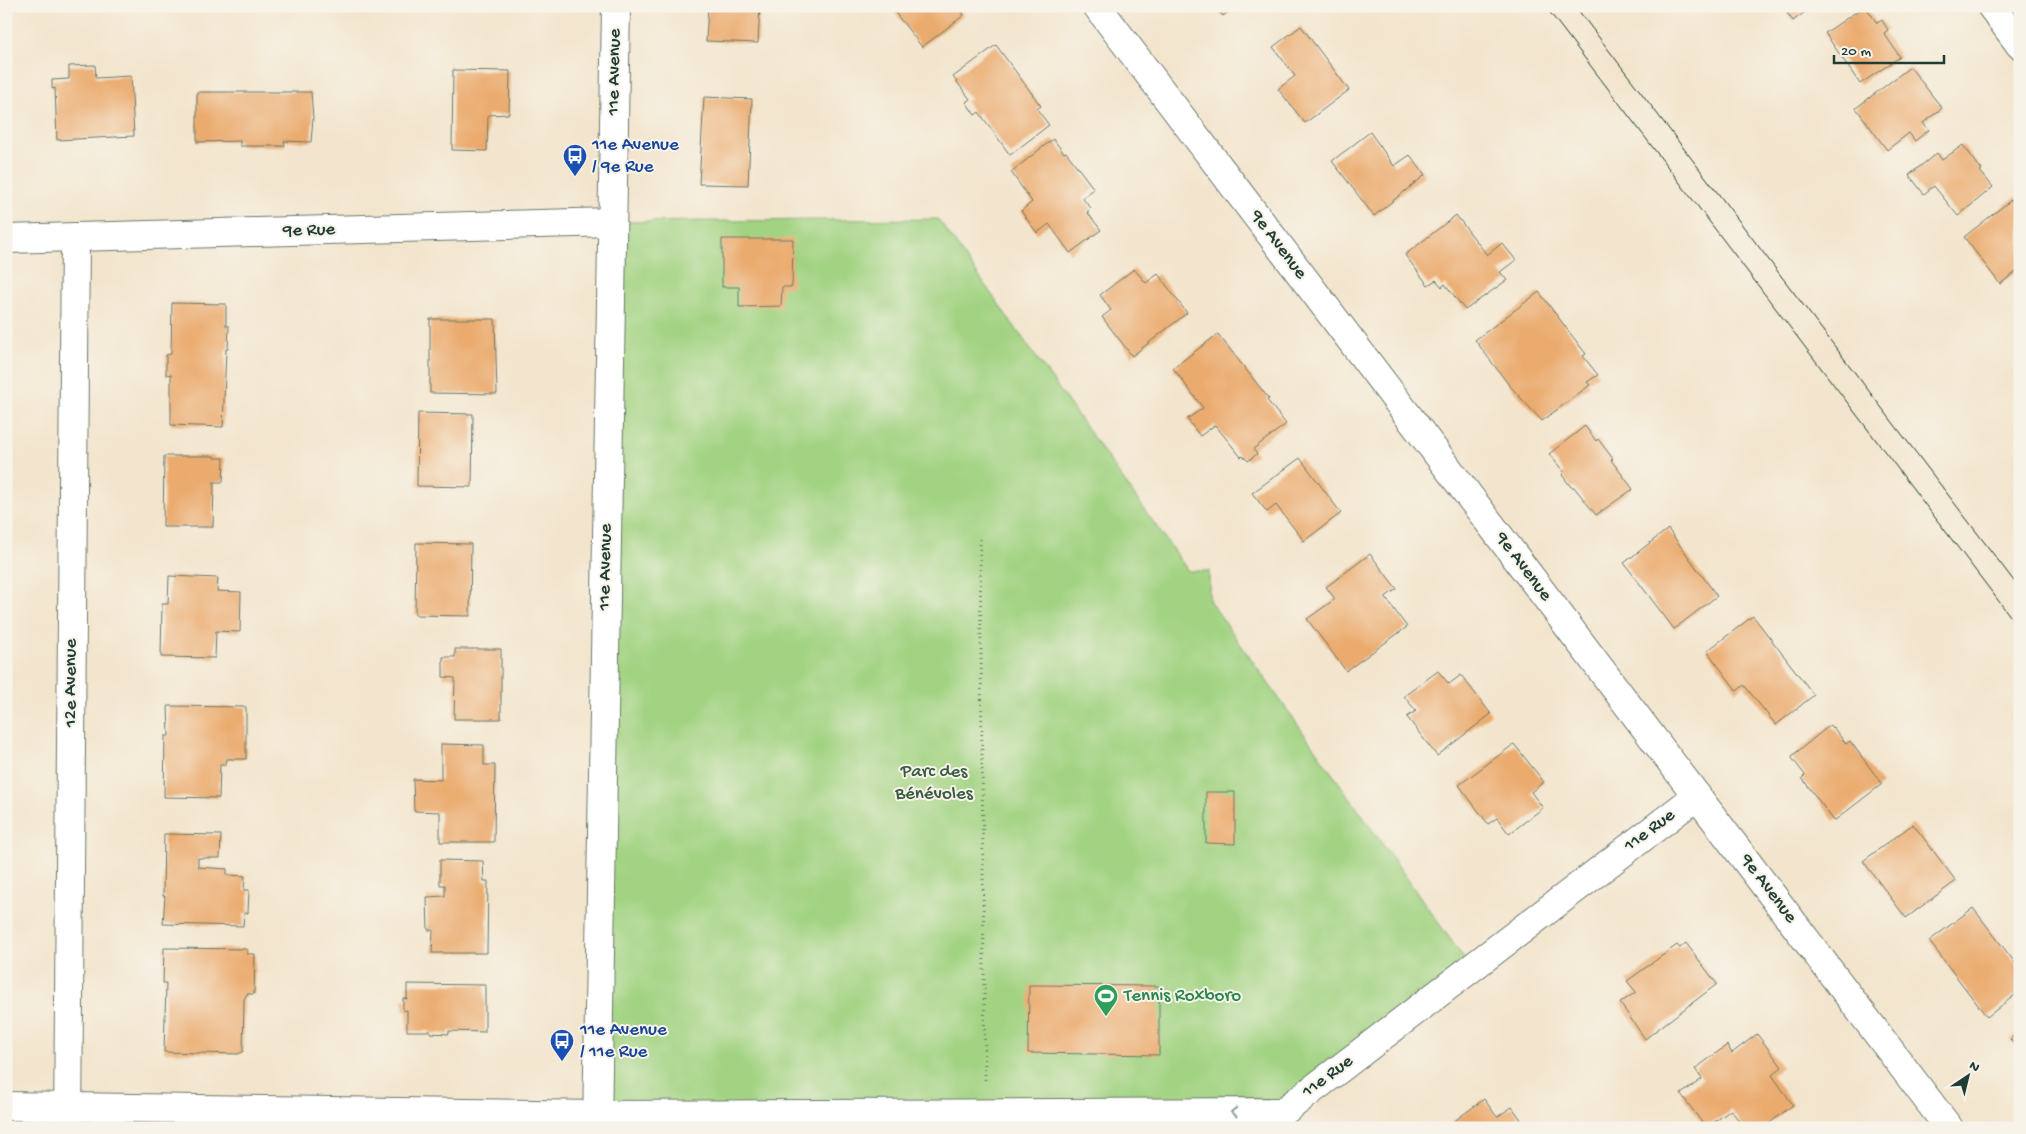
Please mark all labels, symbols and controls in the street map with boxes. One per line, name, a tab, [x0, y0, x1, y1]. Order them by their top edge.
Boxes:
street label: 11e Avenue	[603, 28, 627, 117]
scale bar	[1834, 32, 1944, 64]
text: 20 m	[1841, 43, 1871, 61]
place label: 11e Avenue / 9e Rue	[591, 134, 679, 179]
bus stop icon: 11e Avenue / 9e Rue	[562, 143, 588, 177]
street label: 9e Avenue	[1244, 205, 1312, 284]
street label: 9e Rue	[281, 219, 336, 243]
street label: 11e Avenue	[594, 523, 618, 612]
street label: 9e Avenue	[1489, 527, 1557, 606]
street label: 12e Avenue	[60, 639, 83, 728]
park label: Parc des Bénévoles	[894, 761, 974, 806]
street label: 11e Rue	[1619, 804, 1680, 858]
street label: 9e Avenue	[1734, 849, 1802, 928]
sports icon: Tennis Roxboro	[1093, 983, 1119, 1017]
place label: Tennis Roxboro	[1123, 985, 1241, 1008]
place label: 11e Avenue / 11e Rue	[579, 1019, 667, 1064]
bus stop icon: 11e Avenue / 11e Rue	[549, 1028, 575, 1062]
street label: 11e Rue	[1297, 1050, 1358, 1104]
north arrow	[1944, 1052, 1994, 1102]
text: N	[1965, 1058, 1983, 1077]
one-way arrow	[1230, 1107, 1238, 1117]

